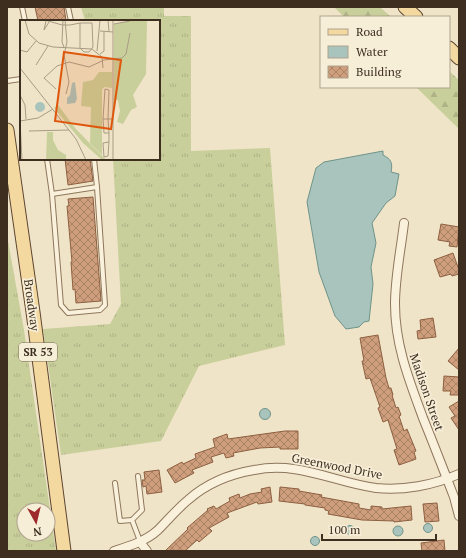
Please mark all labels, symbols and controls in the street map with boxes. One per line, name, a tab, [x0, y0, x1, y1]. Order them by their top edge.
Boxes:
legend	[320, 16, 450, 88]
inset map	[20, 20, 160, 160]
text: Road	[356, 24, 383, 39]
text: Water	[356, 44, 388, 59]
text: Building	[356, 64, 402, 79]
street label: Broadway	[21, 278, 43, 333]
road number: SR 53	[19, 343, 57, 361]
street label: Madison Street	[407, 351, 447, 433]
street label: Greenwood Drive	[290, 450, 384, 482]
north arrow	[16, 502, 56, 542]
scale bar	[322, 516, 436, 542]
text: 100 m	[328, 522, 361, 537]
text: N	[32, 524, 42, 540]

